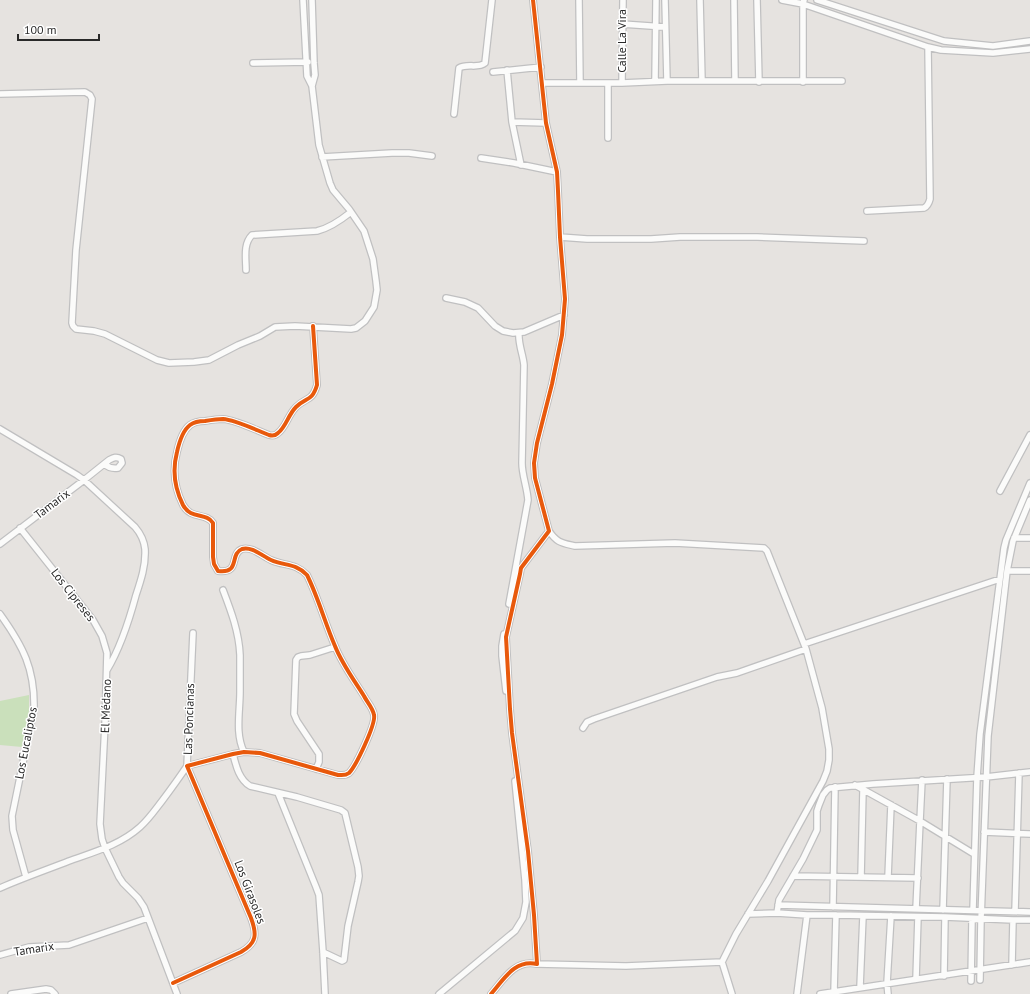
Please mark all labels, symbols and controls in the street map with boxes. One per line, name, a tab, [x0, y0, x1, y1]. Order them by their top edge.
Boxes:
street label: Calle La Vira	[614, 9, 629, 73]
scale bar	[18, 16, 99, 42]
text: 100 m	[24, 22, 57, 37]
street label: Tamarix	[31, 485, 72, 522]
street label: Los Cipreses	[48, 565, 99, 624]
street label: El Médano	[97, 679, 114, 733]
street label: Las Poncianas	[180, 683, 197, 755]
street label: Los Eucaliptos	[11, 706, 40, 780]
street label: Los Girasoles	[231, 858, 269, 926]
street label: Tamarix	[13, 938, 55, 959]

